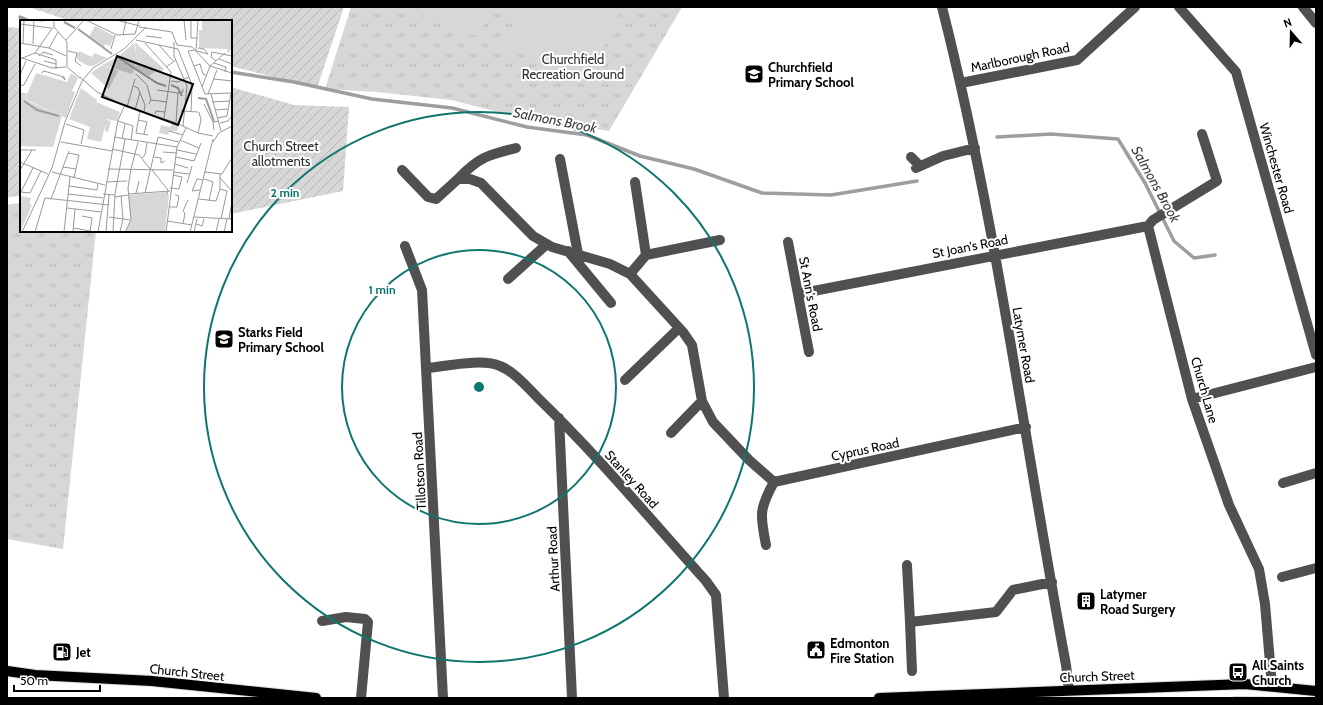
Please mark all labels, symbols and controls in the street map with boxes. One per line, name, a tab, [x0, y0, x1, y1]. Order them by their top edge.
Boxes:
north arrow	[1271, 12, 1311, 52]
text: N	[1282, 15, 1294, 31]
inset map	[20, 20, 232, 232]
street label: Marlborough Road	[969, 39, 1071, 75]
park label: Churchfield Recreation Ground	[522, 51, 624, 82]
place label: Churchfield Primary School	[768, 59, 854, 90]
school or university icon: Churchfield Primary School	[743, 63, 765, 85]
water label: Salmons Brook	[512, 103, 599, 137]
street label: Winchester Road	[1256, 121, 1298, 215]
park label: Church Street allotments	[243, 138, 319, 169]
water label: Salmons Brook	[1128, 143, 1185, 226]
text: 2 min	[271, 185, 299, 200]
street label: St Joan's Road	[931, 231, 1009, 261]
street label: St Ann's Road	[796, 255, 826, 333]
text: 1 min	[368, 282, 396, 297]
street label: Latymer Road	[1009, 306, 1039, 384]
place label: Starks Field Primary School	[238, 324, 324, 355]
school or university icon: Starks Field Primary School	[213, 328, 235, 350]
street label: Church Lane	[1188, 355, 1222, 425]
centre of rings	[472, 380, 486, 394]
street label: Tillotson Road	[409, 432, 429, 510]
street label: Cyprus Road	[830, 434, 900, 464]
street label: Stanley Road	[602, 447, 662, 511]
street label: Arthur Road	[543, 526, 563, 592]
place label: Latymer Road Surgery	[1100, 586, 1175, 617]
building icon: Latymer Road Surgery	[1075, 590, 1097, 612]
place label: Edmonton Fire Station	[830, 635, 894, 666]
public building icon: Edmonton Fire Station	[805, 639, 827, 661]
fuel station icon: Jet	[51, 641, 73, 663]
place label: Jet	[75, 644, 91, 660]
place label: All Saints Church	[1252, 657, 1304, 688]
street label: Church Street	[149, 660, 226, 684]
bus stop icon: All Saints Church	[1227, 661, 1249, 683]
scale bar	[14, 667, 100, 693]
street label: Church Street	[1059, 667, 1135, 685]
text: 50 m	[20, 673, 48, 688]

